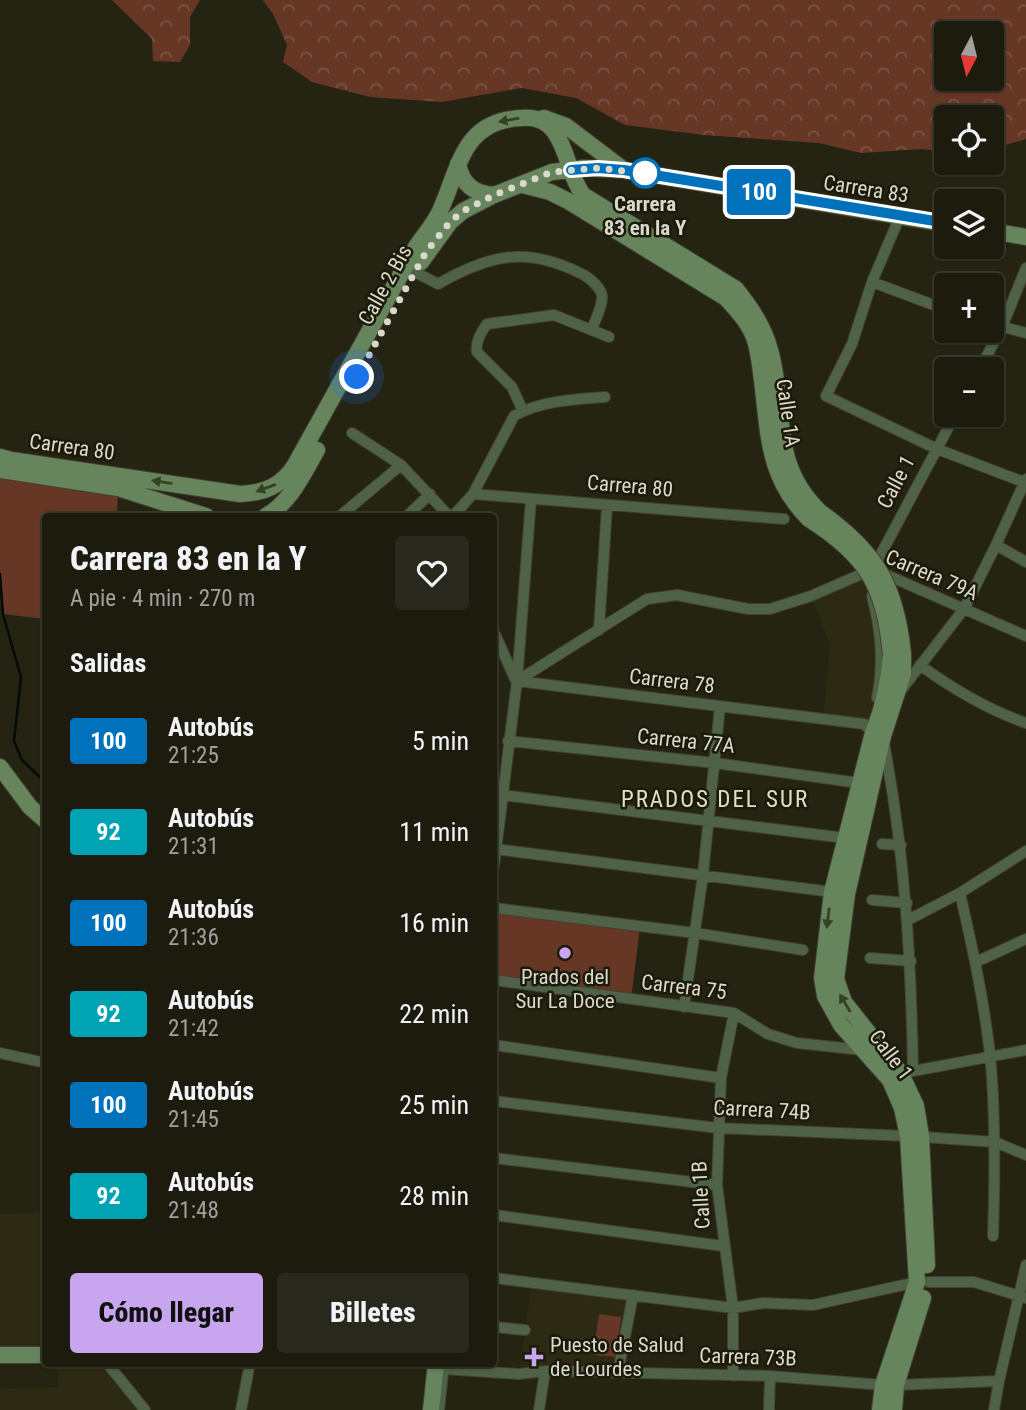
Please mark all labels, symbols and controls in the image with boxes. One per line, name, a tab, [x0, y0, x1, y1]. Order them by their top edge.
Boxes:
north arrow	[934, 21, 1004, 91]
map controls	[934, 21, 1004, 427]
button: locate	[934, 105, 1004, 175]
one-way arrow	[498, 115, 520, 126]
marker: Carrera 83 en la Y	[630, 158, 660, 188]
line badge: 100	[719, 169, 799, 215]
street label: Carrera 83	[822, 170, 910, 208]
text: 100	[741, 178, 777, 206]
button: layers	[934, 189, 1004, 259]
place label: Carrera 83 en la Y	[604, 192, 687, 240]
street label: Calle 2 Bis	[353, 241, 417, 329]
button: +	[934, 273, 1004, 343]
button: −	[934, 357, 1004, 427]
your location	[339, 359, 374, 394]
street label: Calle 1A	[771, 377, 805, 449]
street label: Carrera 80	[28, 429, 116, 465]
street label: Calle 1	[872, 451, 920, 513]
street label: Carrera 80	[586, 470, 674, 502]
one-way arrow	[151, 476, 173, 487]
one-way arrow	[256, 483, 277, 494]
button: heart	[395, 536, 469, 610]
text: Carrera 83 en la Y	[70, 539, 306, 578]
street label: Carrera 79A	[882, 545, 982, 605]
text: A pie · 4 min · 270 m	[70, 585, 255, 612]
text: Salidas	[70, 648, 146, 678]
street label: Carrera 78	[628, 664, 716, 698]
text: Autobús	[168, 712, 254, 742]
street label: Carrera 77A	[636, 724, 736, 758]
text: 5 min	[412, 726, 469, 756]
text: 100	[90, 727, 127, 755]
text: 21:25	[168, 742, 219, 769]
district label: PRADOS DEL SUR	[621, 786, 809, 813]
text: Autobús	[168, 803, 254, 833]
text: 11 min	[399, 817, 469, 847]
text: 92	[96, 818, 121, 846]
text: 21:31	[168, 833, 219, 860]
text: Autobús	[168, 894, 254, 924]
one-way arrow	[823, 907, 834, 929]
text: 16 min	[399, 908, 469, 938]
text: 100	[90, 909, 127, 937]
text: 21:36	[168, 924, 219, 951]
marker: Prados del Sur La Doce	[557, 945, 573, 961]
place label: Prados del Sur La Doce	[515, 965, 615, 1013]
street label: Carrera 75	[640, 970, 728, 1004]
text: Autobús	[168, 985, 254, 1015]
one-way arrow	[839, 993, 851, 1012]
text: 22 min	[399, 999, 469, 1029]
text: 92	[96, 1000, 121, 1028]
text: 21:42	[168, 1015, 219, 1042]
street label: Calle 1	[864, 1025, 918, 1085]
text: Autobús	[168, 1076, 254, 1106]
text: 25 min	[399, 1090, 469, 1120]
text: 100	[90, 1091, 127, 1119]
street label: Carrera 74B	[713, 1095, 811, 1125]
text: 21:45	[168, 1106, 219, 1133]
street label: Calle 1B	[687, 1160, 715, 1230]
text: Autobús	[168, 1167, 254, 1197]
text: 28 min	[399, 1181, 469, 1211]
text: 92	[96, 1182, 121, 1210]
text: 21:48	[168, 1197, 219, 1224]
button: Cómo llegar	[70, 1273, 263, 1353]
button: Billetes	[277, 1273, 469, 1353]
place label: Puesto de Salud de Lourdes	[550, 1333, 684, 1381]
street label: Carrera 73B	[699, 1343, 797, 1371]
marker: Puesto de Salud de Lourdes	[524, 1347, 544, 1367]

